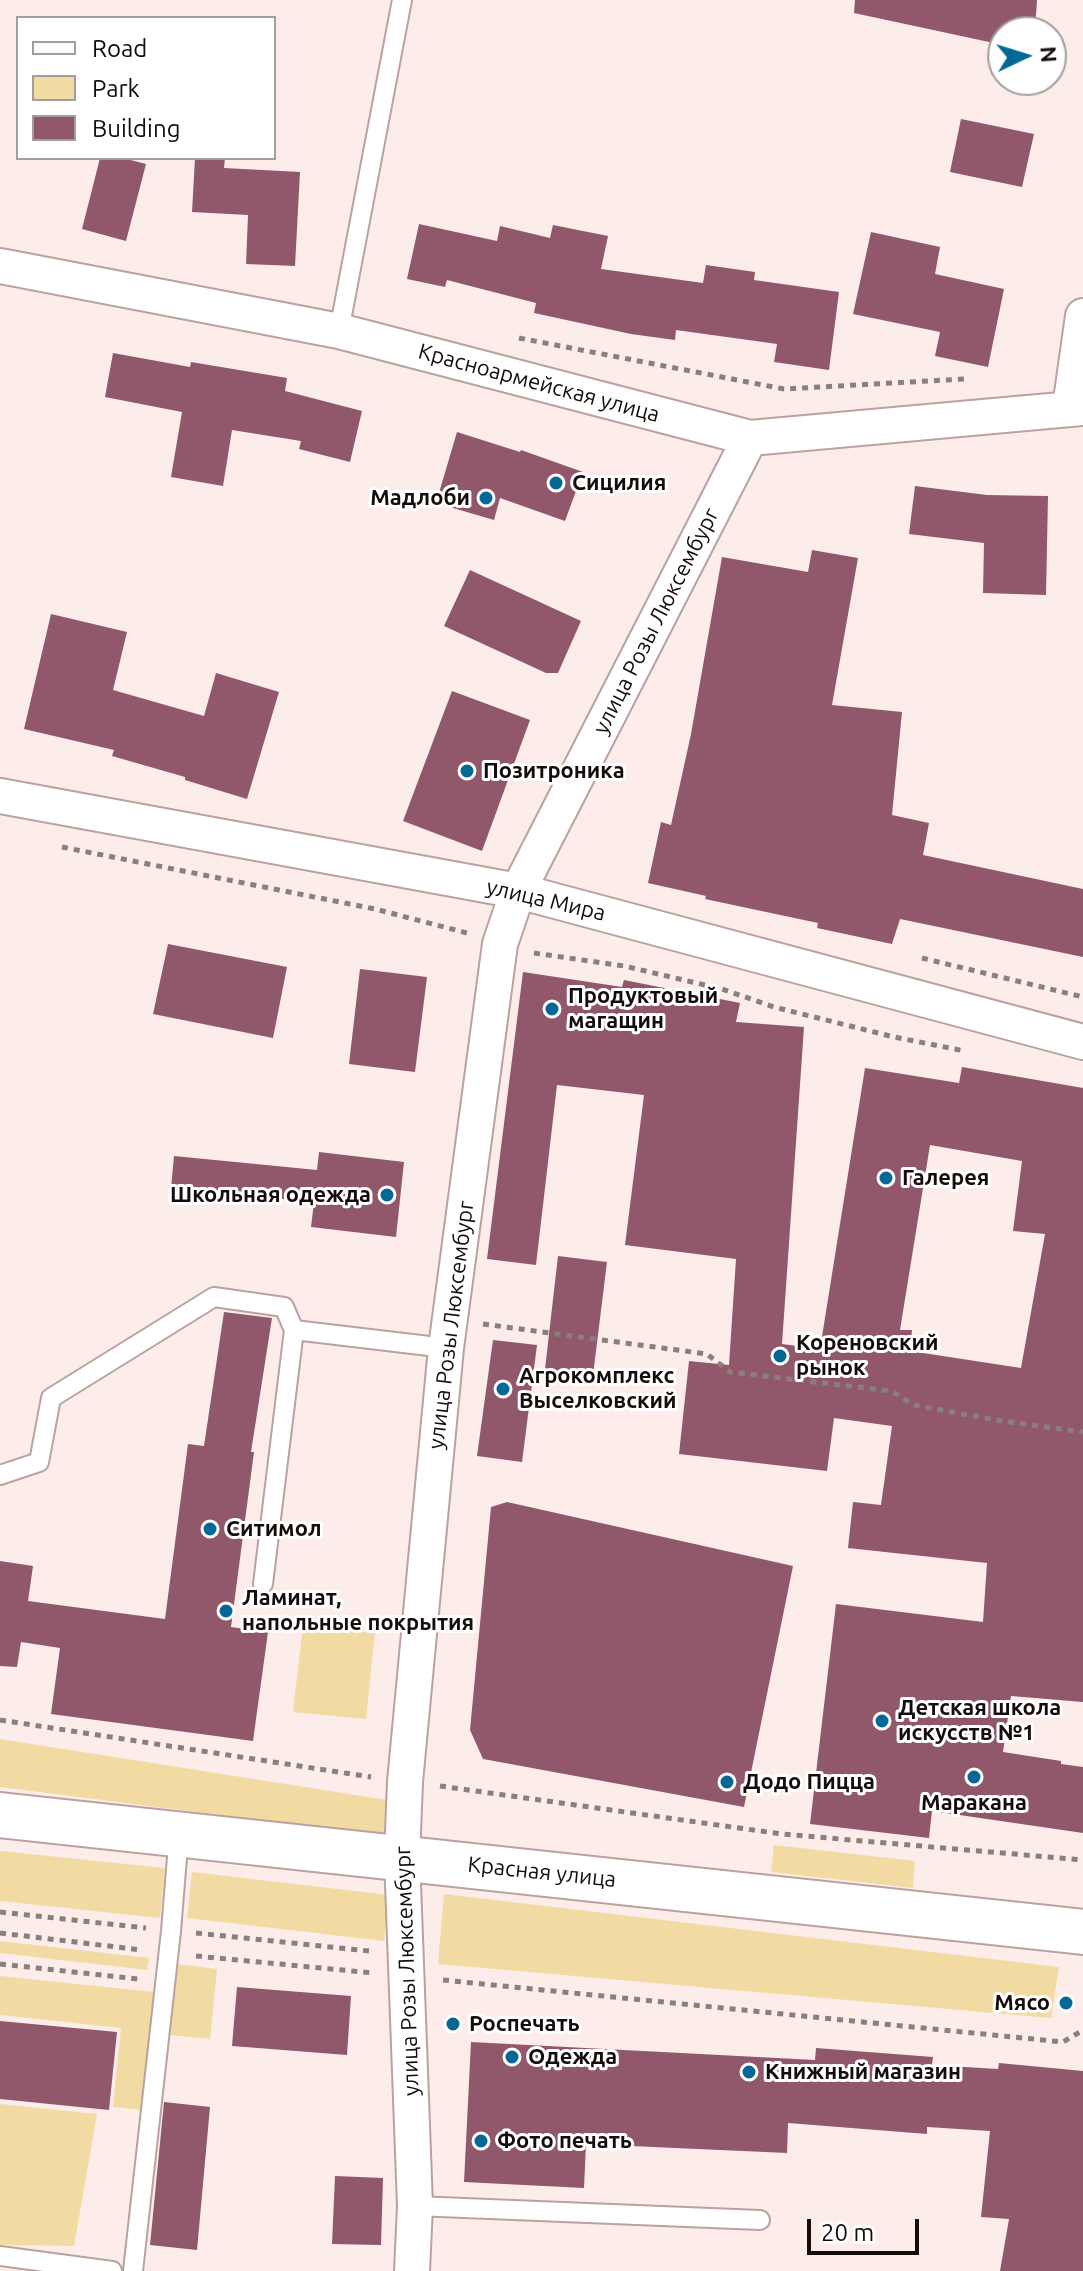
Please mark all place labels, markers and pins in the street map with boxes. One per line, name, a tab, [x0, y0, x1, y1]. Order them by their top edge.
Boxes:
place label: Сицилия	[572, 470, 666, 496]
marker: Сицилия	[547, 474, 565, 492]
place label: Мадлоби	[370, 485, 470, 511]
marker: Мадлоби	[477, 489, 495, 507]
place label: Позитроника	[483, 758, 625, 784]
marker: Позитроника	[458, 762, 476, 780]
place label: Продуктовый магащин	[568, 983, 718, 1034]
marker: Продуктовый магащин	[543, 1000, 561, 1018]
place label: Галерея	[902, 1165, 989, 1191]
marker: Галерея	[877, 1169, 895, 1187]
place label: Школьная одежда	[170, 1182, 371, 1208]
marker: Школьная одежда	[378, 1186, 396, 1204]
place label: Кореновский рынок	[796, 1330, 938, 1382]
marker: Кореновский рынок	[771, 1347, 789, 1365]
place label: Агрокомплекс Выселковский	[519, 1363, 676, 1414]
marker: Агрокомплекс Выселковский	[494, 1380, 512, 1398]
place label: Ситимол	[226, 1516, 321, 1542]
marker: Ситимол	[201, 1520, 219, 1538]
place label: Ламинат, напольные покрытия	[242, 1585, 474, 1636]
marker: Ламинат, напольные покрытия	[217, 1602, 235, 1620]
place label: Детская школа искусств №1	[898, 1695, 1061, 1746]
marker: Детская школа искусств №1	[873, 1712, 891, 1730]
marker: Маракана	[965, 1768, 983, 1786]
place label: Додо Пицца	[743, 1769, 875, 1795]
marker: Додо Пицца	[718, 1773, 736, 1791]
place label: Маракана	[921, 1790, 1027, 1816]
place label: Мясо	[994, 1990, 1050, 2016]
marker: Мясо	[1057, 1994, 1075, 2012]
place label: Роспечать	[469, 2011, 580, 2037]
marker: Роспечать	[444, 2015, 462, 2033]
place label: Одежда	[528, 2044, 617, 2070]
marker: Одежда	[503, 2048, 521, 2066]
place label: Книжный магазин	[765, 2059, 961, 2085]
marker: Книжный магазин	[740, 2063, 758, 2081]
place label: Фото печать	[497, 2128, 632, 2154]
marker: Фото печать	[472, 2132, 490, 2150]

